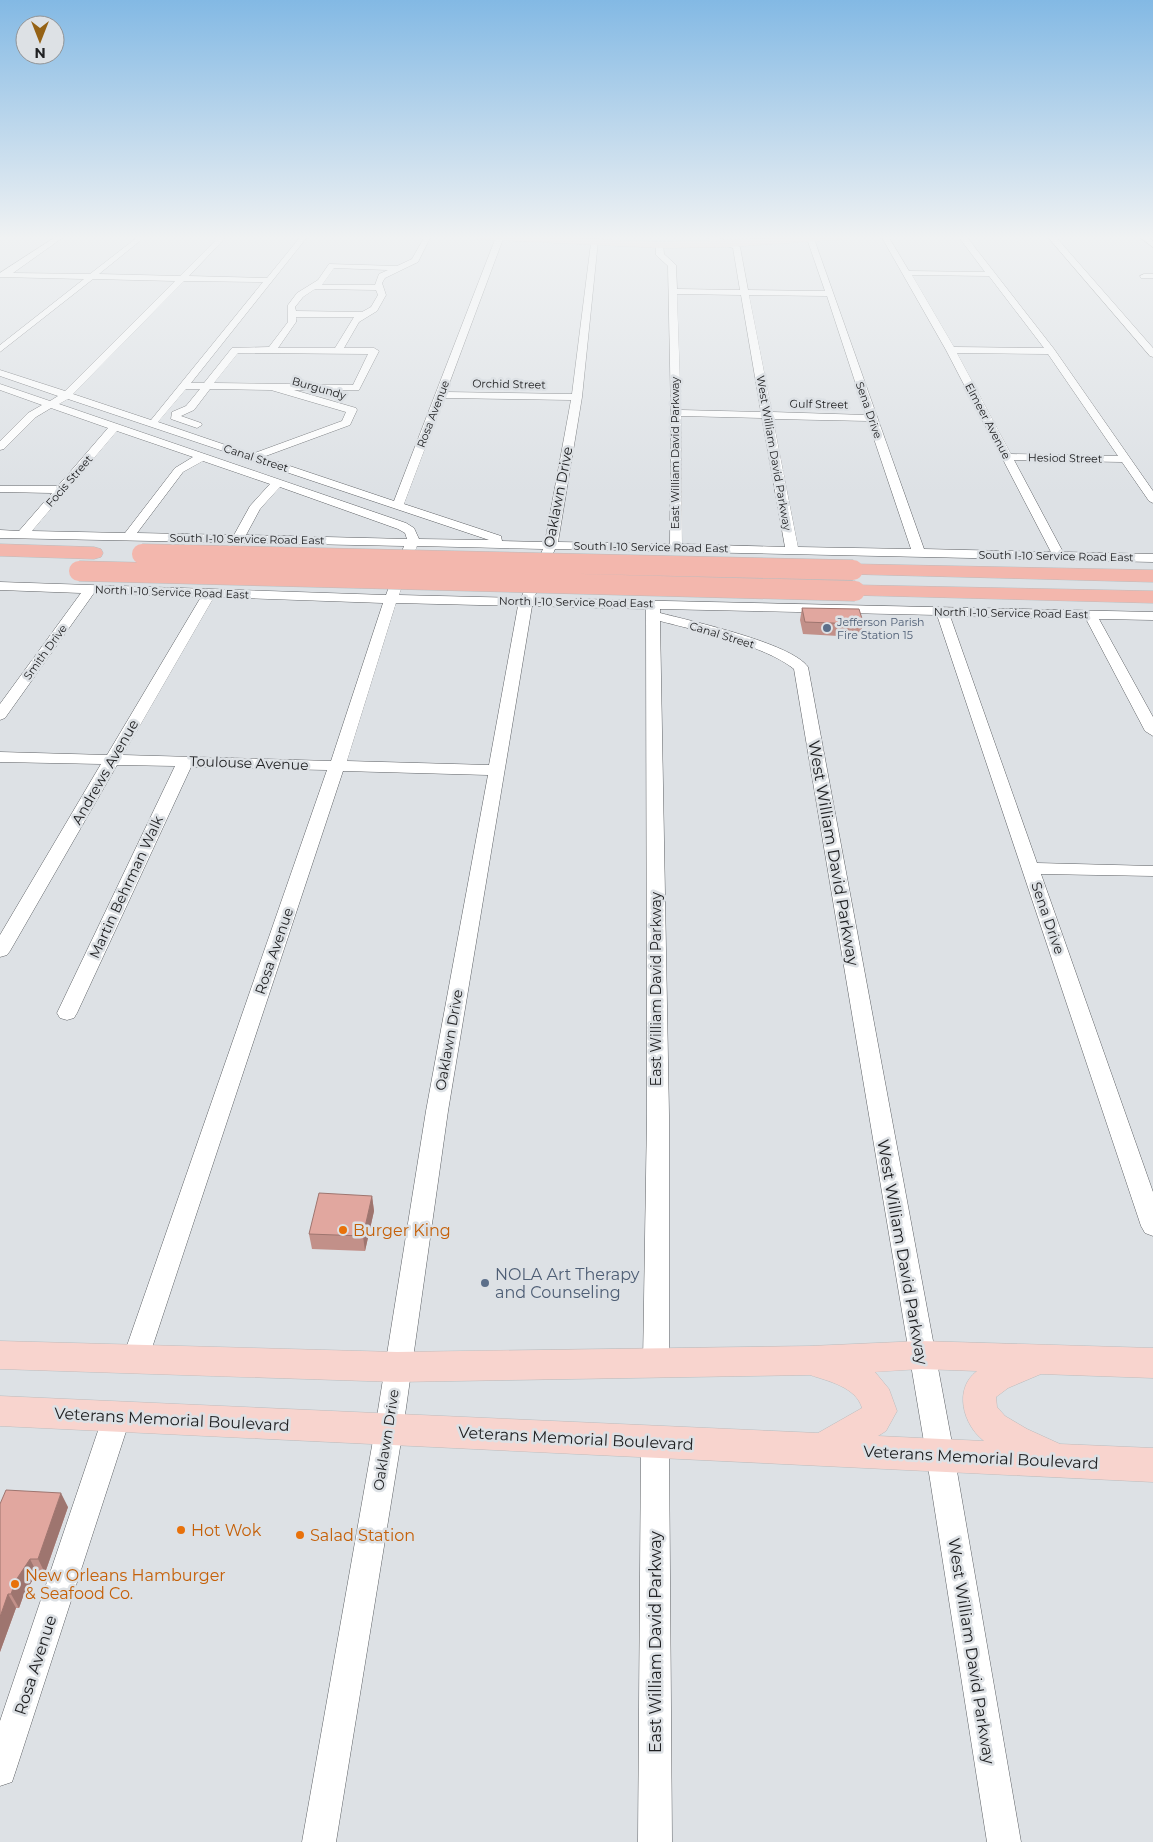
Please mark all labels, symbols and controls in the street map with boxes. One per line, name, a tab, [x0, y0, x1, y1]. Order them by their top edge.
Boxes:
north arrow	[15, 15, 65, 65]
text: N	[34, 44, 46, 62]
street label: Burgundy	[290, 374, 348, 402]
street label: West William David Parkway	[753, 374, 795, 532]
street label: Orchid Street	[472, 376, 546, 392]
street label: East William David Parkway	[668, 377, 682, 529]
street label: Rosa Avenue	[414, 378, 452, 450]
street label: Sena Drive	[853, 380, 885, 441]
street label: Elmeer Avenue	[962, 381, 1014, 462]
street label: Gulf Street	[790, 396, 849, 412]
street label: Canal Street	[222, 441, 291, 475]
street label: Oaklawn Drive	[539, 445, 577, 549]
street label: Hesiod Street	[1028, 450, 1103, 466]
street label: Focis Street	[43, 452, 96, 510]
street label: South I-10 Service Road East	[169, 531, 325, 547]
street label: South I-10 Service Road East	[573, 539, 729, 555]
street label: South I-10 Service Road East	[978, 548, 1134, 564]
street label: North I-10 Service Road East	[95, 582, 250, 602]
street label: North I-10 Service Road East	[499, 594, 654, 610]
street label: North I-10 Service Road East	[934, 605, 1089, 621]
place label: Jefferson Parish Fire Station 15	[836, 615, 924, 642]
street label: Canal Street	[688, 618, 757, 652]
street label: Smith Drive	[20, 621, 70, 682]
marker: Jefferson Parish Fire Station 15	[821, 622, 833, 634]
street label: Andrews Avenue	[68, 716, 142, 828]
street label: West William David Parkway	[804, 739, 863, 968]
street label: Toulouse Avenue	[189, 752, 309, 774]
street label: Martin Behrman Walk	[85, 812, 167, 961]
street label: Sena Drive	[1027, 880, 1069, 956]
street label: East William David Parkway	[647, 891, 665, 1086]
street label: Rosa Avenue	[251, 905, 297, 997]
street label: Oaklawn Drive	[431, 988, 467, 1092]
street label: West William David Parkway	[873, 1138, 932, 1367]
place label: Burger King	[353, 1221, 451, 1240]
marker: Burger King	[337, 1224, 349, 1236]
place label: NOLA Art Therapy and Counseling	[495, 1265, 640, 1302]
marker: NOLA Art Therapy and Counseling	[479, 1277, 491, 1289]
street label: Oaklawn Drive	[369, 1388, 403, 1492]
street label: Veterans Memorial Boulevard	[54, 1404, 290, 1435]
street label: Veterans Memorial Boulevard	[458, 1423, 694, 1454]
street label: Veterans Memorial Boulevard	[863, 1442, 1099, 1473]
place label: Hot Wok	[191, 1521, 262, 1540]
marker: Hot Wok	[175, 1524, 187, 1536]
place label: Salad Station	[310, 1526, 415, 1545]
marker: Salad Station	[294, 1529, 306, 1541]
street label: East William David Parkway	[646, 1531, 665, 1753]
street label: West William David Parkway	[944, 1537, 999, 1766]
place label: New Orleans Hamburger & Seafood Co.	[25, 1566, 226, 1603]
marker: New Orleans Hamburger & Seafood Co.	[9, 1578, 21, 1590]
street label: Rosa Avenue	[10, 1613, 60, 1717]

